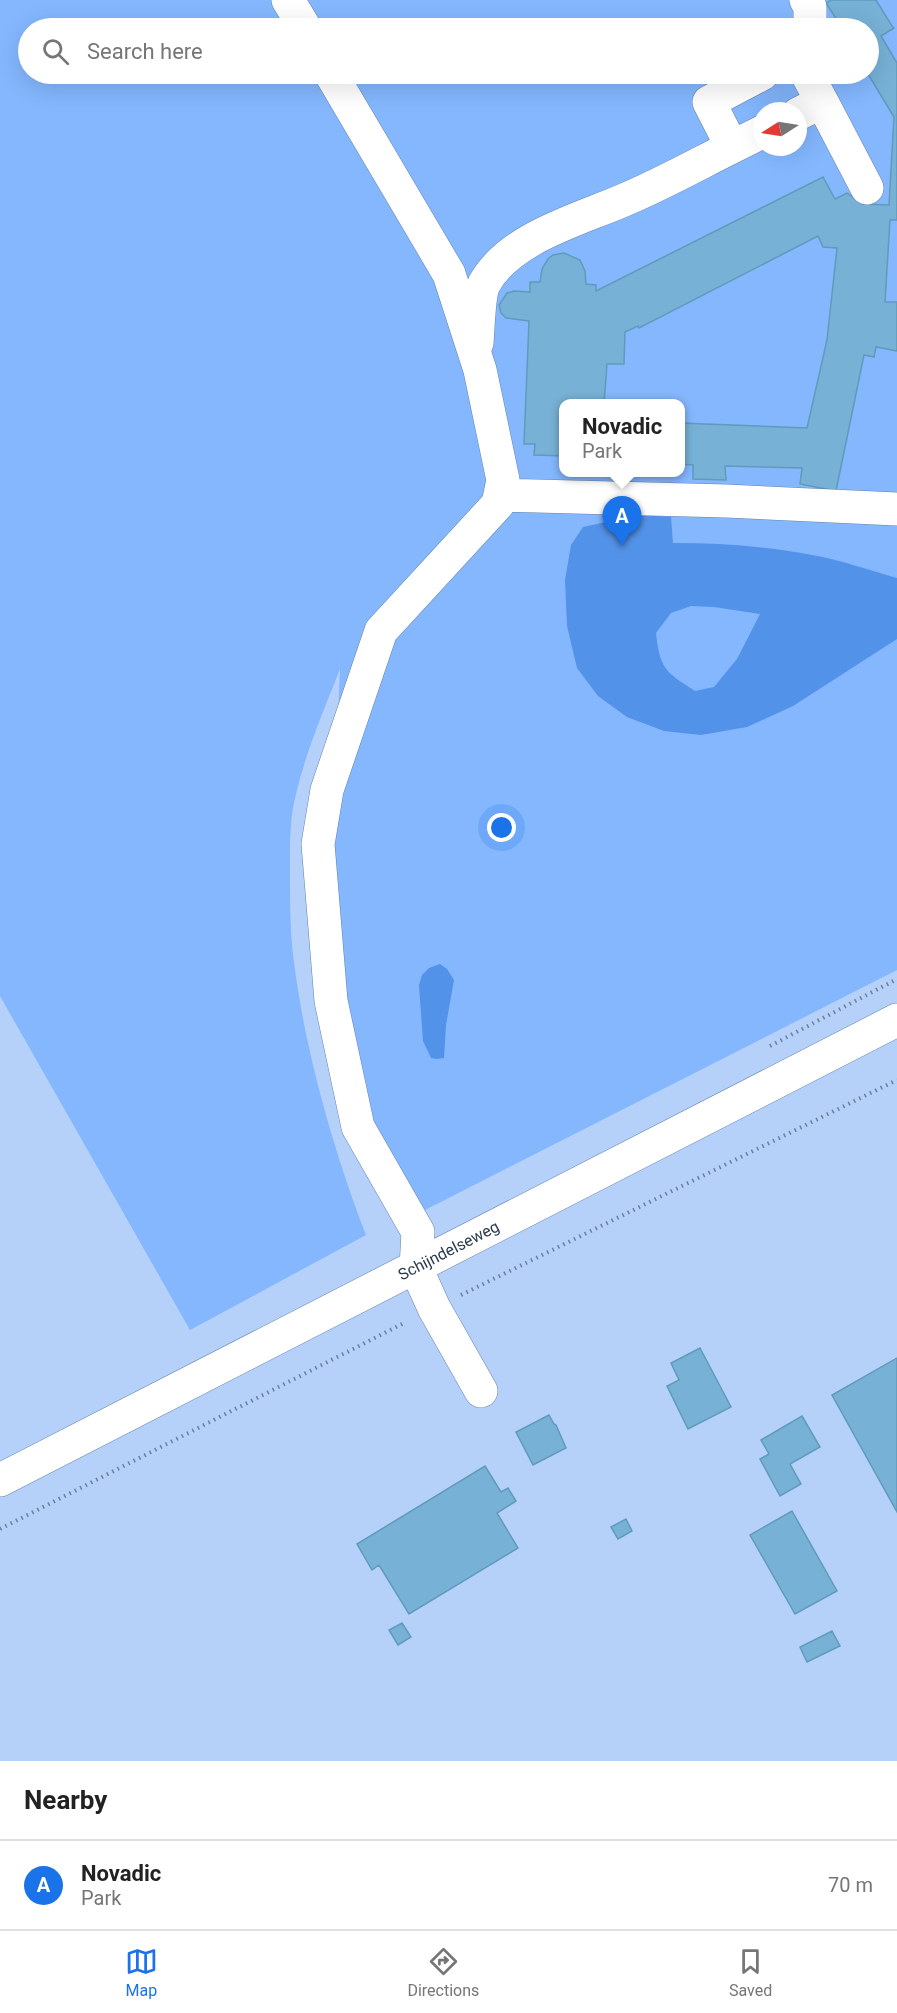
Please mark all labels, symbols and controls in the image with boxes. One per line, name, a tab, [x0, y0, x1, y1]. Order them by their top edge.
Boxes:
search box	[18, 18, 879, 84]
icon: search	[39, 35, 72, 68]
text: Search here	[87, 39, 203, 64]
north arrow	[753, 102, 807, 156]
popup	[559, 399, 685, 477]
text: Novadic	[582, 414, 662, 439]
text: Park	[582, 439, 622, 463]
pin: A	[602, 496, 642, 546]
your location	[487, 813, 516, 842]
street label: Schijndelseweg	[395, 1217, 502, 1284]
text: Nearby	[24, 1785, 107, 1815]
text: Novadic	[81, 1861, 161, 1886]
text: A	[37, 1873, 50, 1897]
text: 70 m	[828, 1873, 873, 1897]
text: Park	[81, 1886, 121, 1910]
tab: Map	[125, 1945, 158, 2000]
tab: Directions	[407, 1945, 479, 2000]
tab: Saved	[729, 1945, 772, 2000]

